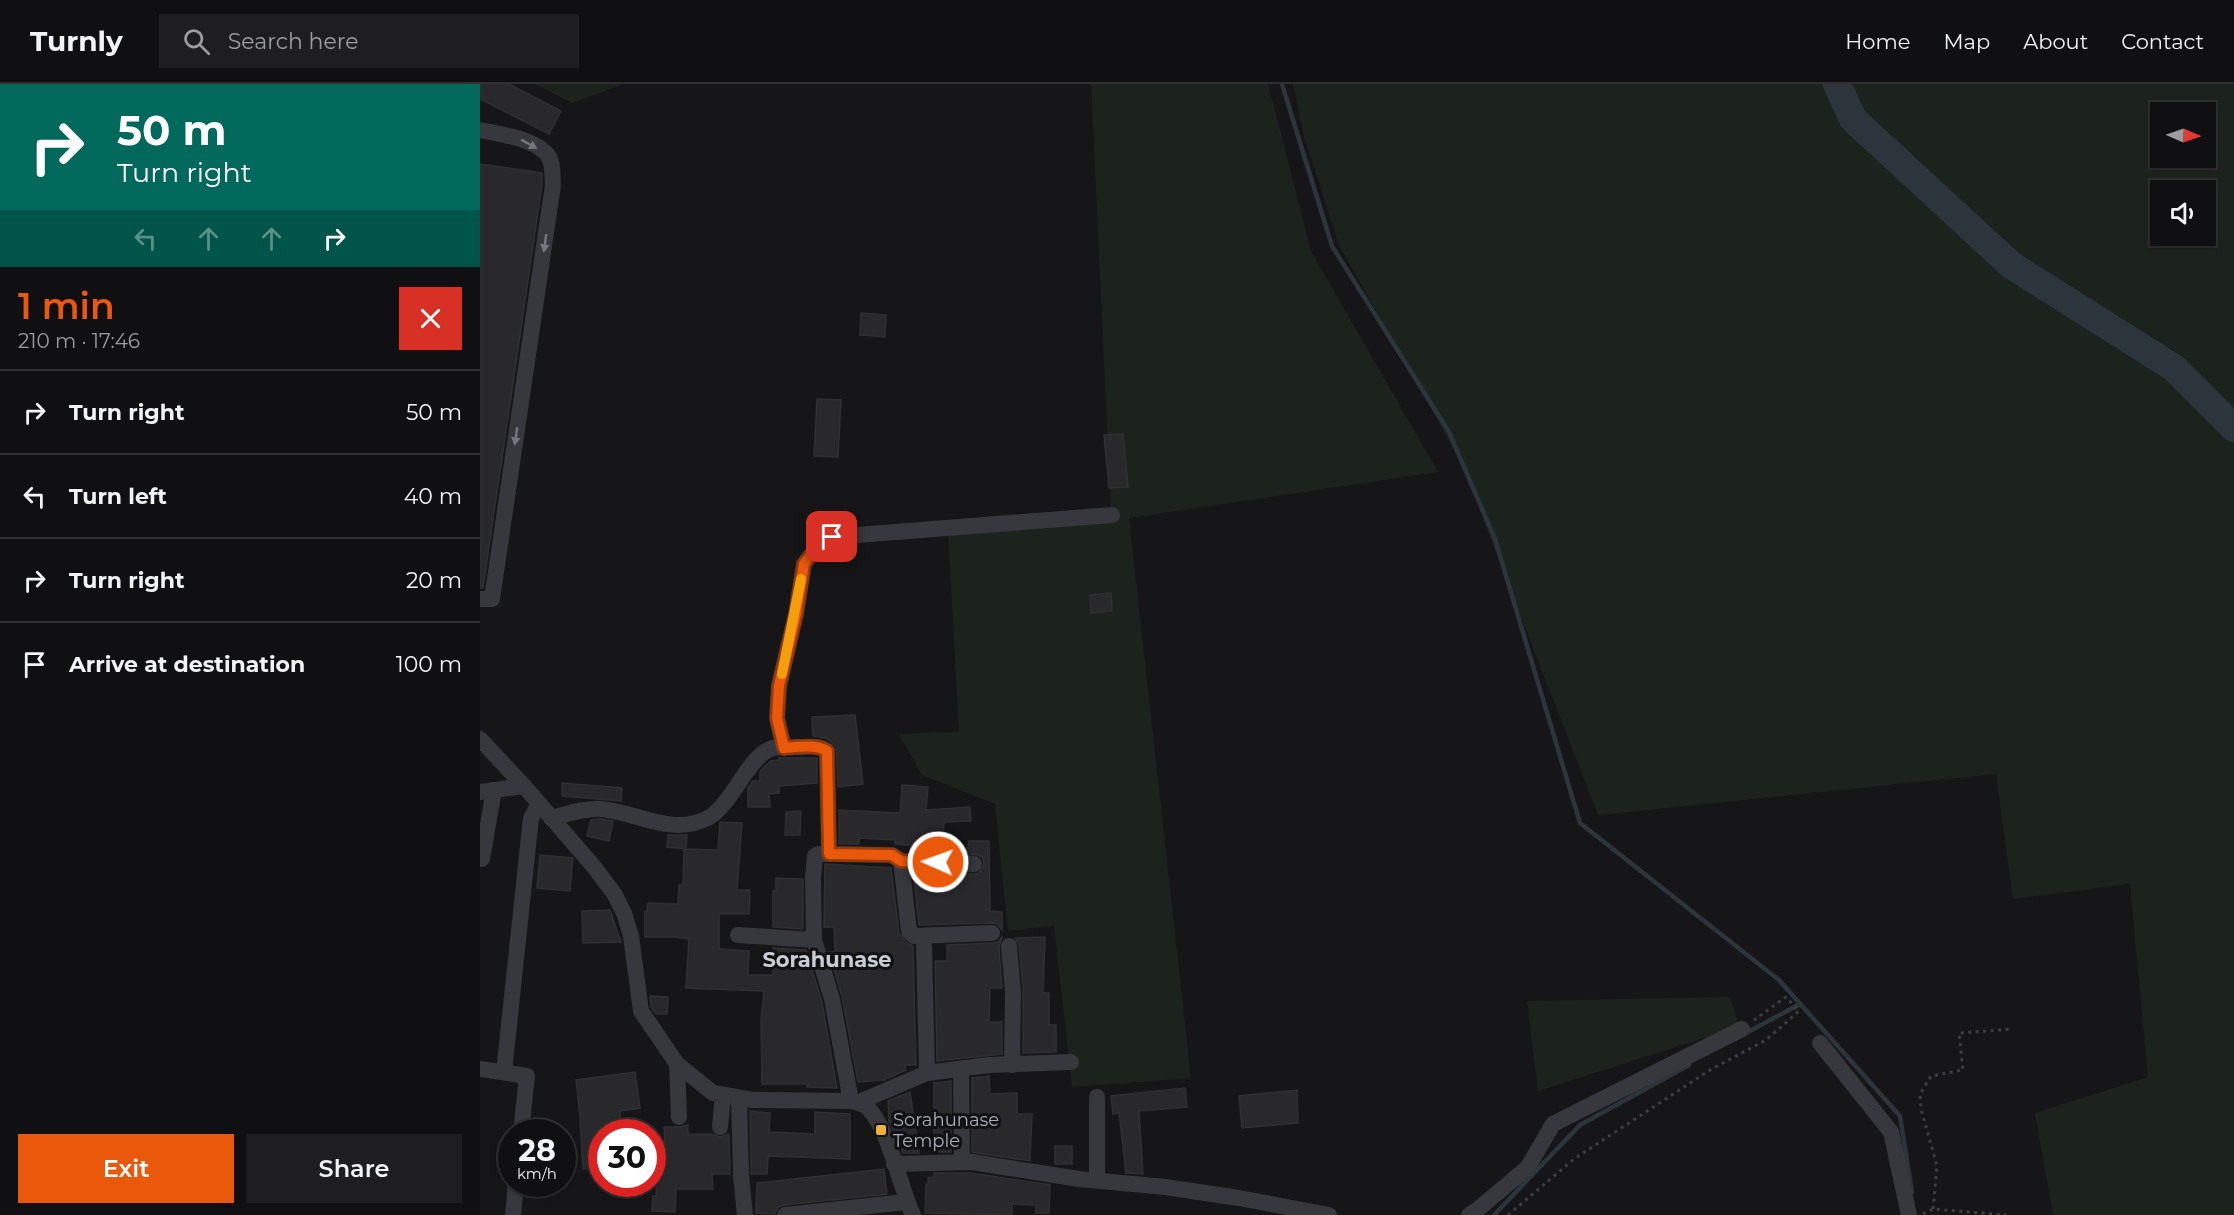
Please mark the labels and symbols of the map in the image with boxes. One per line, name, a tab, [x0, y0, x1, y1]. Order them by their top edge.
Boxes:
north arrow	[2150, 102, 2216, 168]
one-way arrow	[521, 139, 538, 149]
one-way arrow	[541, 233, 550, 252]
one-way arrow	[512, 426, 521, 445]
pin	[806, 511, 857, 562]
position arrow	[906, 830, 970, 894]
district label: Sorahunase	[762, 947, 892, 972]
place label: Sorahunase Temple	[893, 1109, 999, 1152]
speed limit sign: 30	[588, 1119, 666, 1197]
marker: Sorahunase Temple	[874, 1123, 888, 1137]

